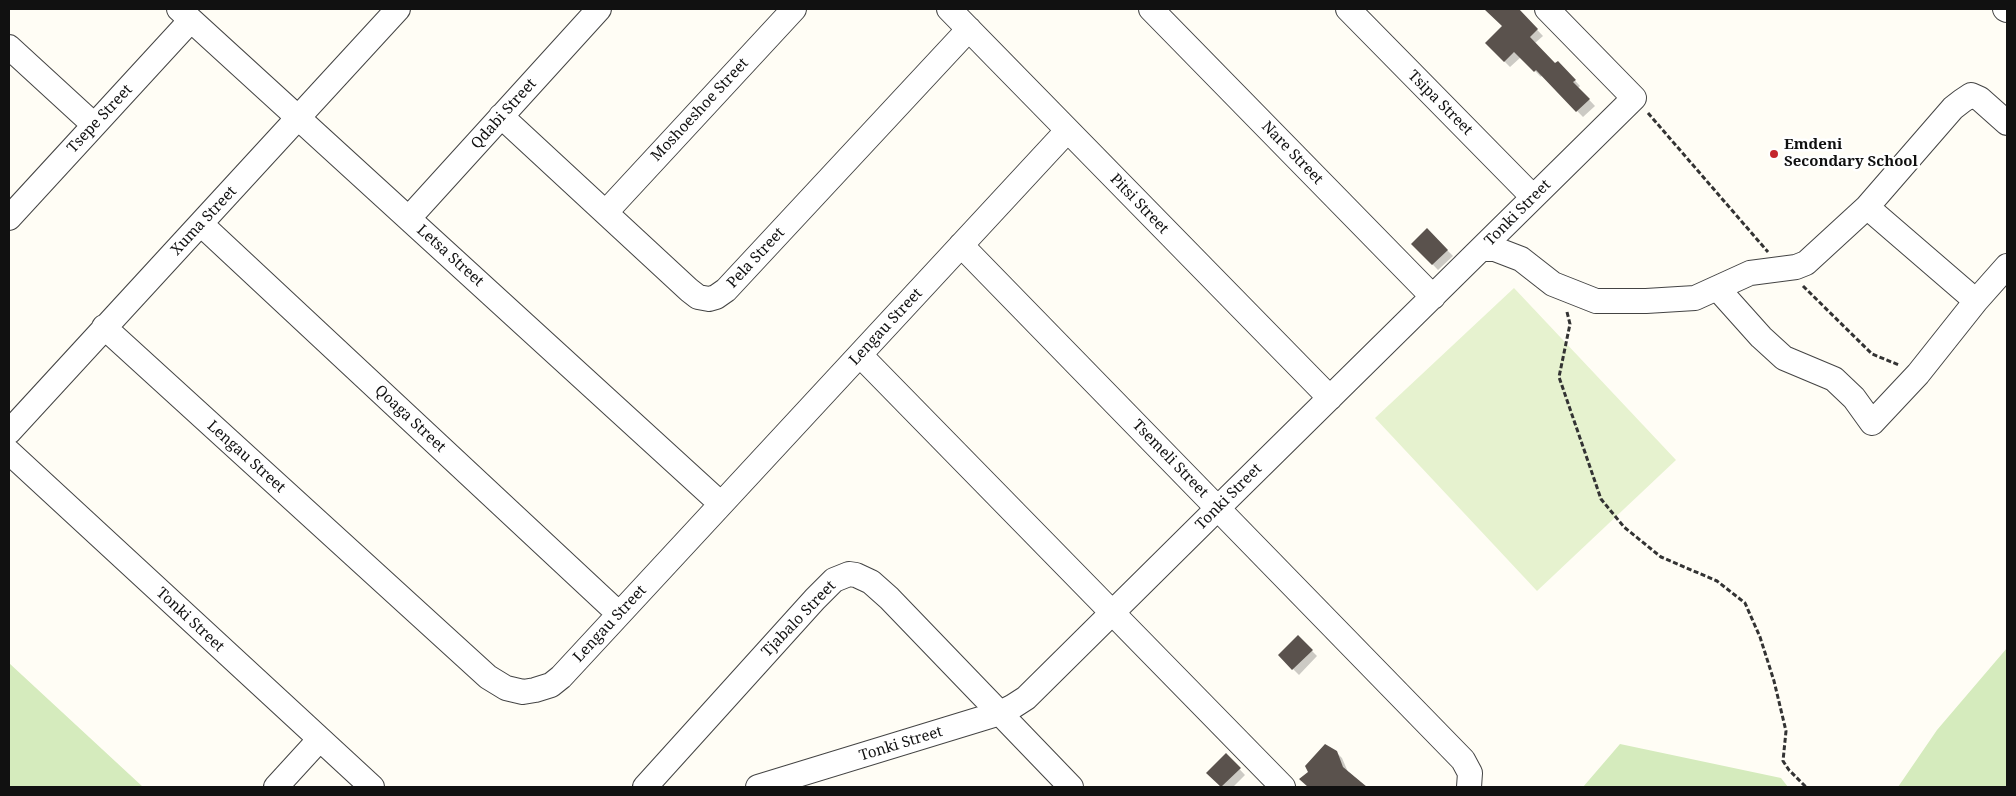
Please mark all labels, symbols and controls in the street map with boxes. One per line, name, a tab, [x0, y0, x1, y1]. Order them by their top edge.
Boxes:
street label: Moshoeshoe Street	[648, 55, 752, 165]
street label: Tsipa Street	[1404, 67, 1476, 139]
street label: Qdabi Street	[468, 75, 540, 153]
street label: Tsepe Street	[64, 81, 136, 157]
street label: Nare Street	[1257, 118, 1327, 188]
place label: Emdeni Secondary School	[1784, 136, 1918, 171]
marker: Emdeni Secondary School	[1768, 148, 1780, 160]
street label: Pitsi Street	[1106, 170, 1172, 238]
street label: Tonki Street	[1481, 176, 1555, 250]
street label: Xuma Street	[167, 183, 241, 259]
street label: Letsa Street	[413, 221, 487, 291]
street label: Pela Street	[724, 224, 788, 292]
street label: Lengau Street	[846, 285, 926, 369]
street label: Qoaga Street	[371, 382, 449, 456]
street label: Tsemeli Street	[1128, 416, 1212, 502]
street label: Lengau Street	[203, 417, 289, 497]
street label: Tonki Street	[1192, 460, 1266, 534]
street label: Tjabalo Street	[758, 577, 840, 661]
street label: Lengau Street	[570, 582, 650, 666]
street label: Tonki Street	[152, 584, 228, 656]
street label: Tonki Street	[857, 723, 945, 765]

